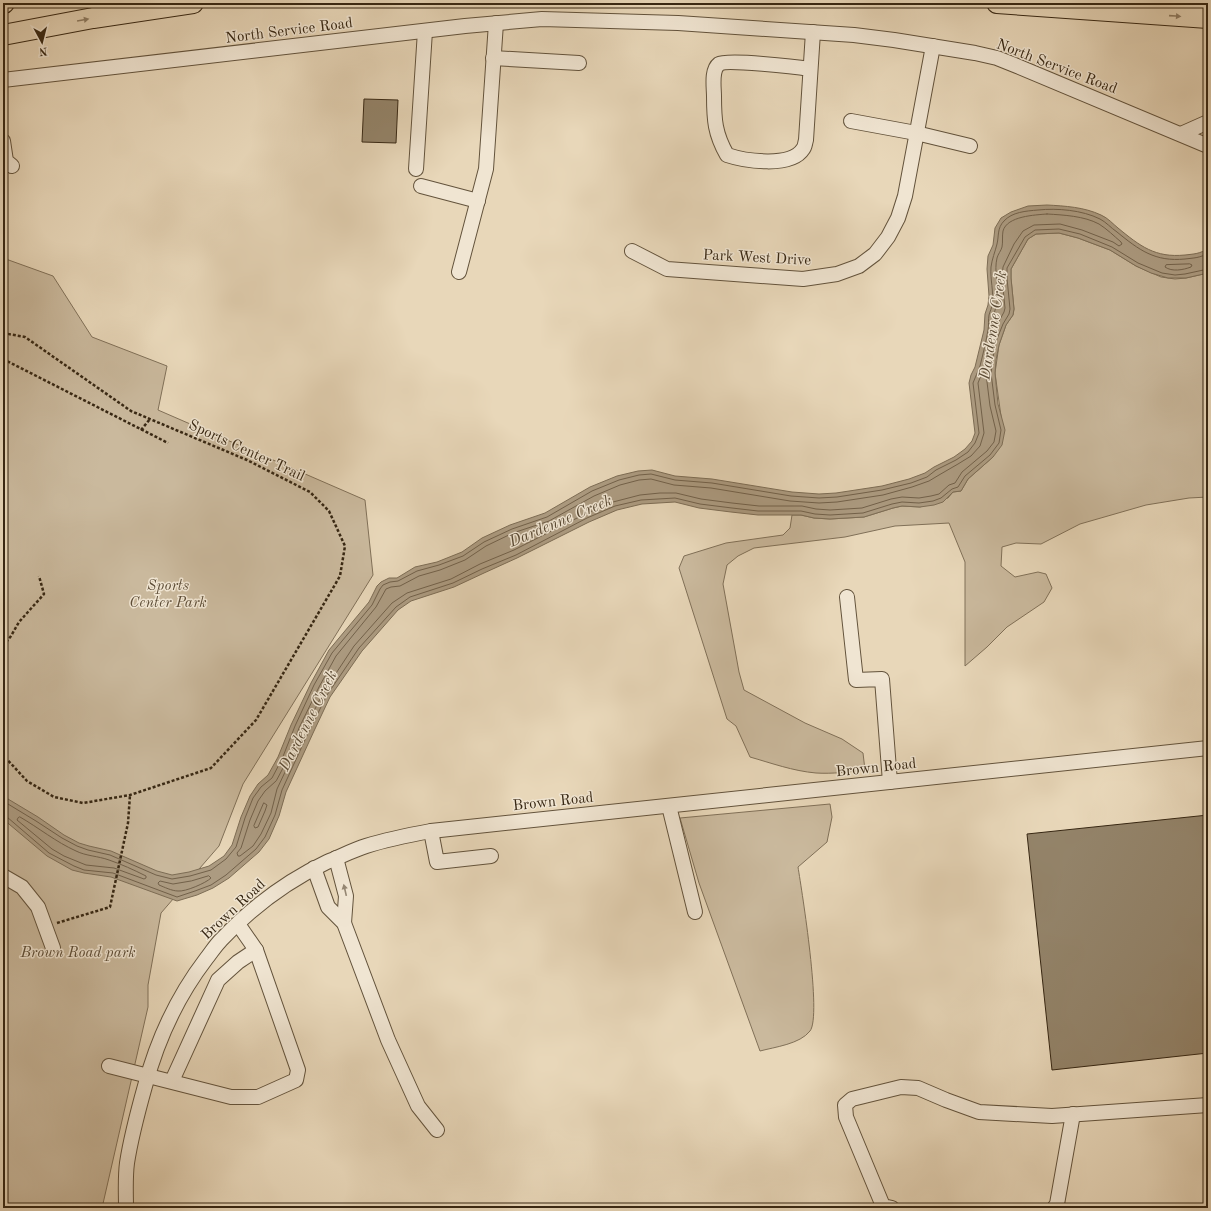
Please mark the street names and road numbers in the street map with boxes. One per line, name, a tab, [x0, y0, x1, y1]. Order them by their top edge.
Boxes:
street label: North Service Road	[225, 16, 354, 47]
street label: North Service Road	[994, 37, 1119, 97]
street label: Park West Drive	[702, 248, 812, 269]
street label: Sports Center Trail	[186, 418, 307, 485]
street label: Brown Road	[835, 757, 917, 780]
street label: Brown Road	[512, 791, 594, 814]
street label: Brown Road	[199, 877, 269, 943]

